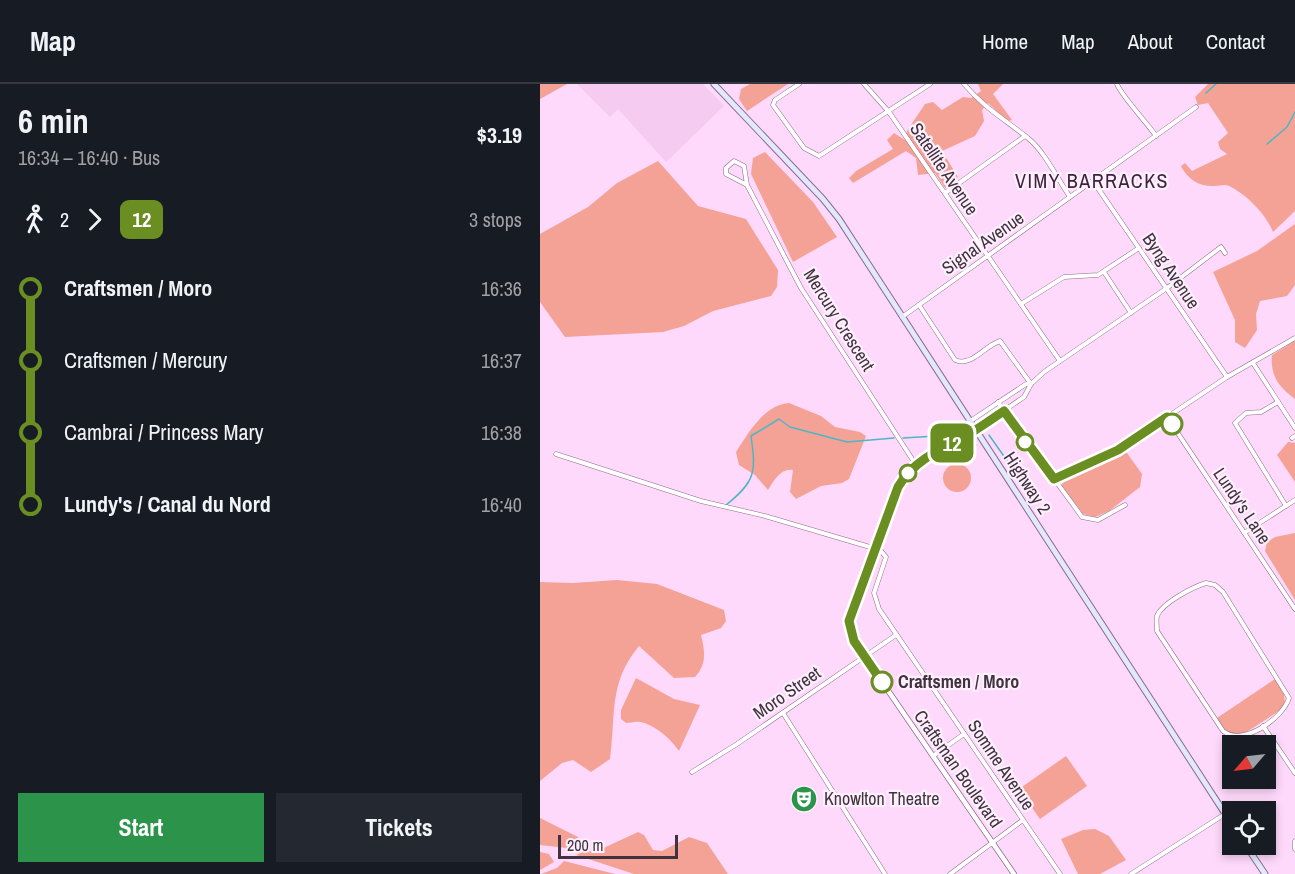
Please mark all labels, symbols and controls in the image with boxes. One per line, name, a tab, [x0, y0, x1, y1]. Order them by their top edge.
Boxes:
text: Map	[30, 22, 76, 60]
text: Home	[982, 27, 1028, 56]
text: Map	[1061, 27, 1095, 56]
text: About	[1128, 27, 1173, 56]
text: Contact	[1206, 27, 1265, 56]
text: 6 min	[18, 99, 89, 143]
street label: Satellite Avenue	[904, 118, 985, 220]
text: $3.19	[477, 120, 522, 150]
text: 16:34 – 16:40 · Bus	[18, 144, 160, 171]
district label: VIMY BARRACKS	[1015, 167, 1169, 194]
icon: walk	[18, 203, 51, 236]
icon: forward	[78, 203, 111, 236]
text: 12	[132, 205, 151, 234]
street label: Signal Avenue	[937, 205, 1029, 280]
text: 2	[60, 206, 69, 233]
text: 3 stops	[469, 206, 522, 233]
street label: Byng Avenue	[1137, 228, 1206, 314]
street label: Mercury Crescent	[798, 264, 881, 376]
text: Craftsmen / Moro	[64, 273, 212, 303]
text: 16:36	[481, 275, 522, 302]
text: Craftsmen / Mercury	[64, 345, 227, 375]
text: 16:37	[481, 347, 522, 374]
unlabelled marker	[1161, 413, 1183, 435]
text: Cambrai / Princess Mary	[64, 417, 264, 447]
text: 16:38	[481, 419, 522, 446]
line badge: 12	[925, 424, 979, 462]
text: 12	[942, 429, 962, 458]
unlabelled marker	[1016, 433, 1034, 451]
street label: Highway 2	[998, 447, 1057, 519]
street label: Lundy's Lane	[1208, 463, 1277, 549]
unlabelled marker	[899, 464, 917, 482]
text: Lundy's / Canal du Nord	[64, 489, 271, 519]
text: 16:40	[481, 491, 522, 518]
street label: Moro Street	[748, 660, 825, 725]
place label: Craftsmen / Moro	[898, 669, 1019, 694]
marker: Craftsmen / Moro	[871, 671, 893, 693]
street label: Craftsman Boulevard	[908, 705, 1008, 833]
street label: Somme Avenue	[962, 715, 1041, 815]
north arrow	[1222, 735, 1276, 789]
map controls	[1222, 735, 1276, 855]
theatre icon: Knowlton Theatre	[789, 784, 819, 814]
place label: Knowlton Theatre	[824, 786, 939, 811]
button: Start	[18, 793, 264, 862]
button: Tickets	[276, 793, 522, 862]
button: locate	[1222, 801, 1276, 855]
scale bar	[558, 832, 678, 860]
text: 200 m	[567, 834, 603, 856]

